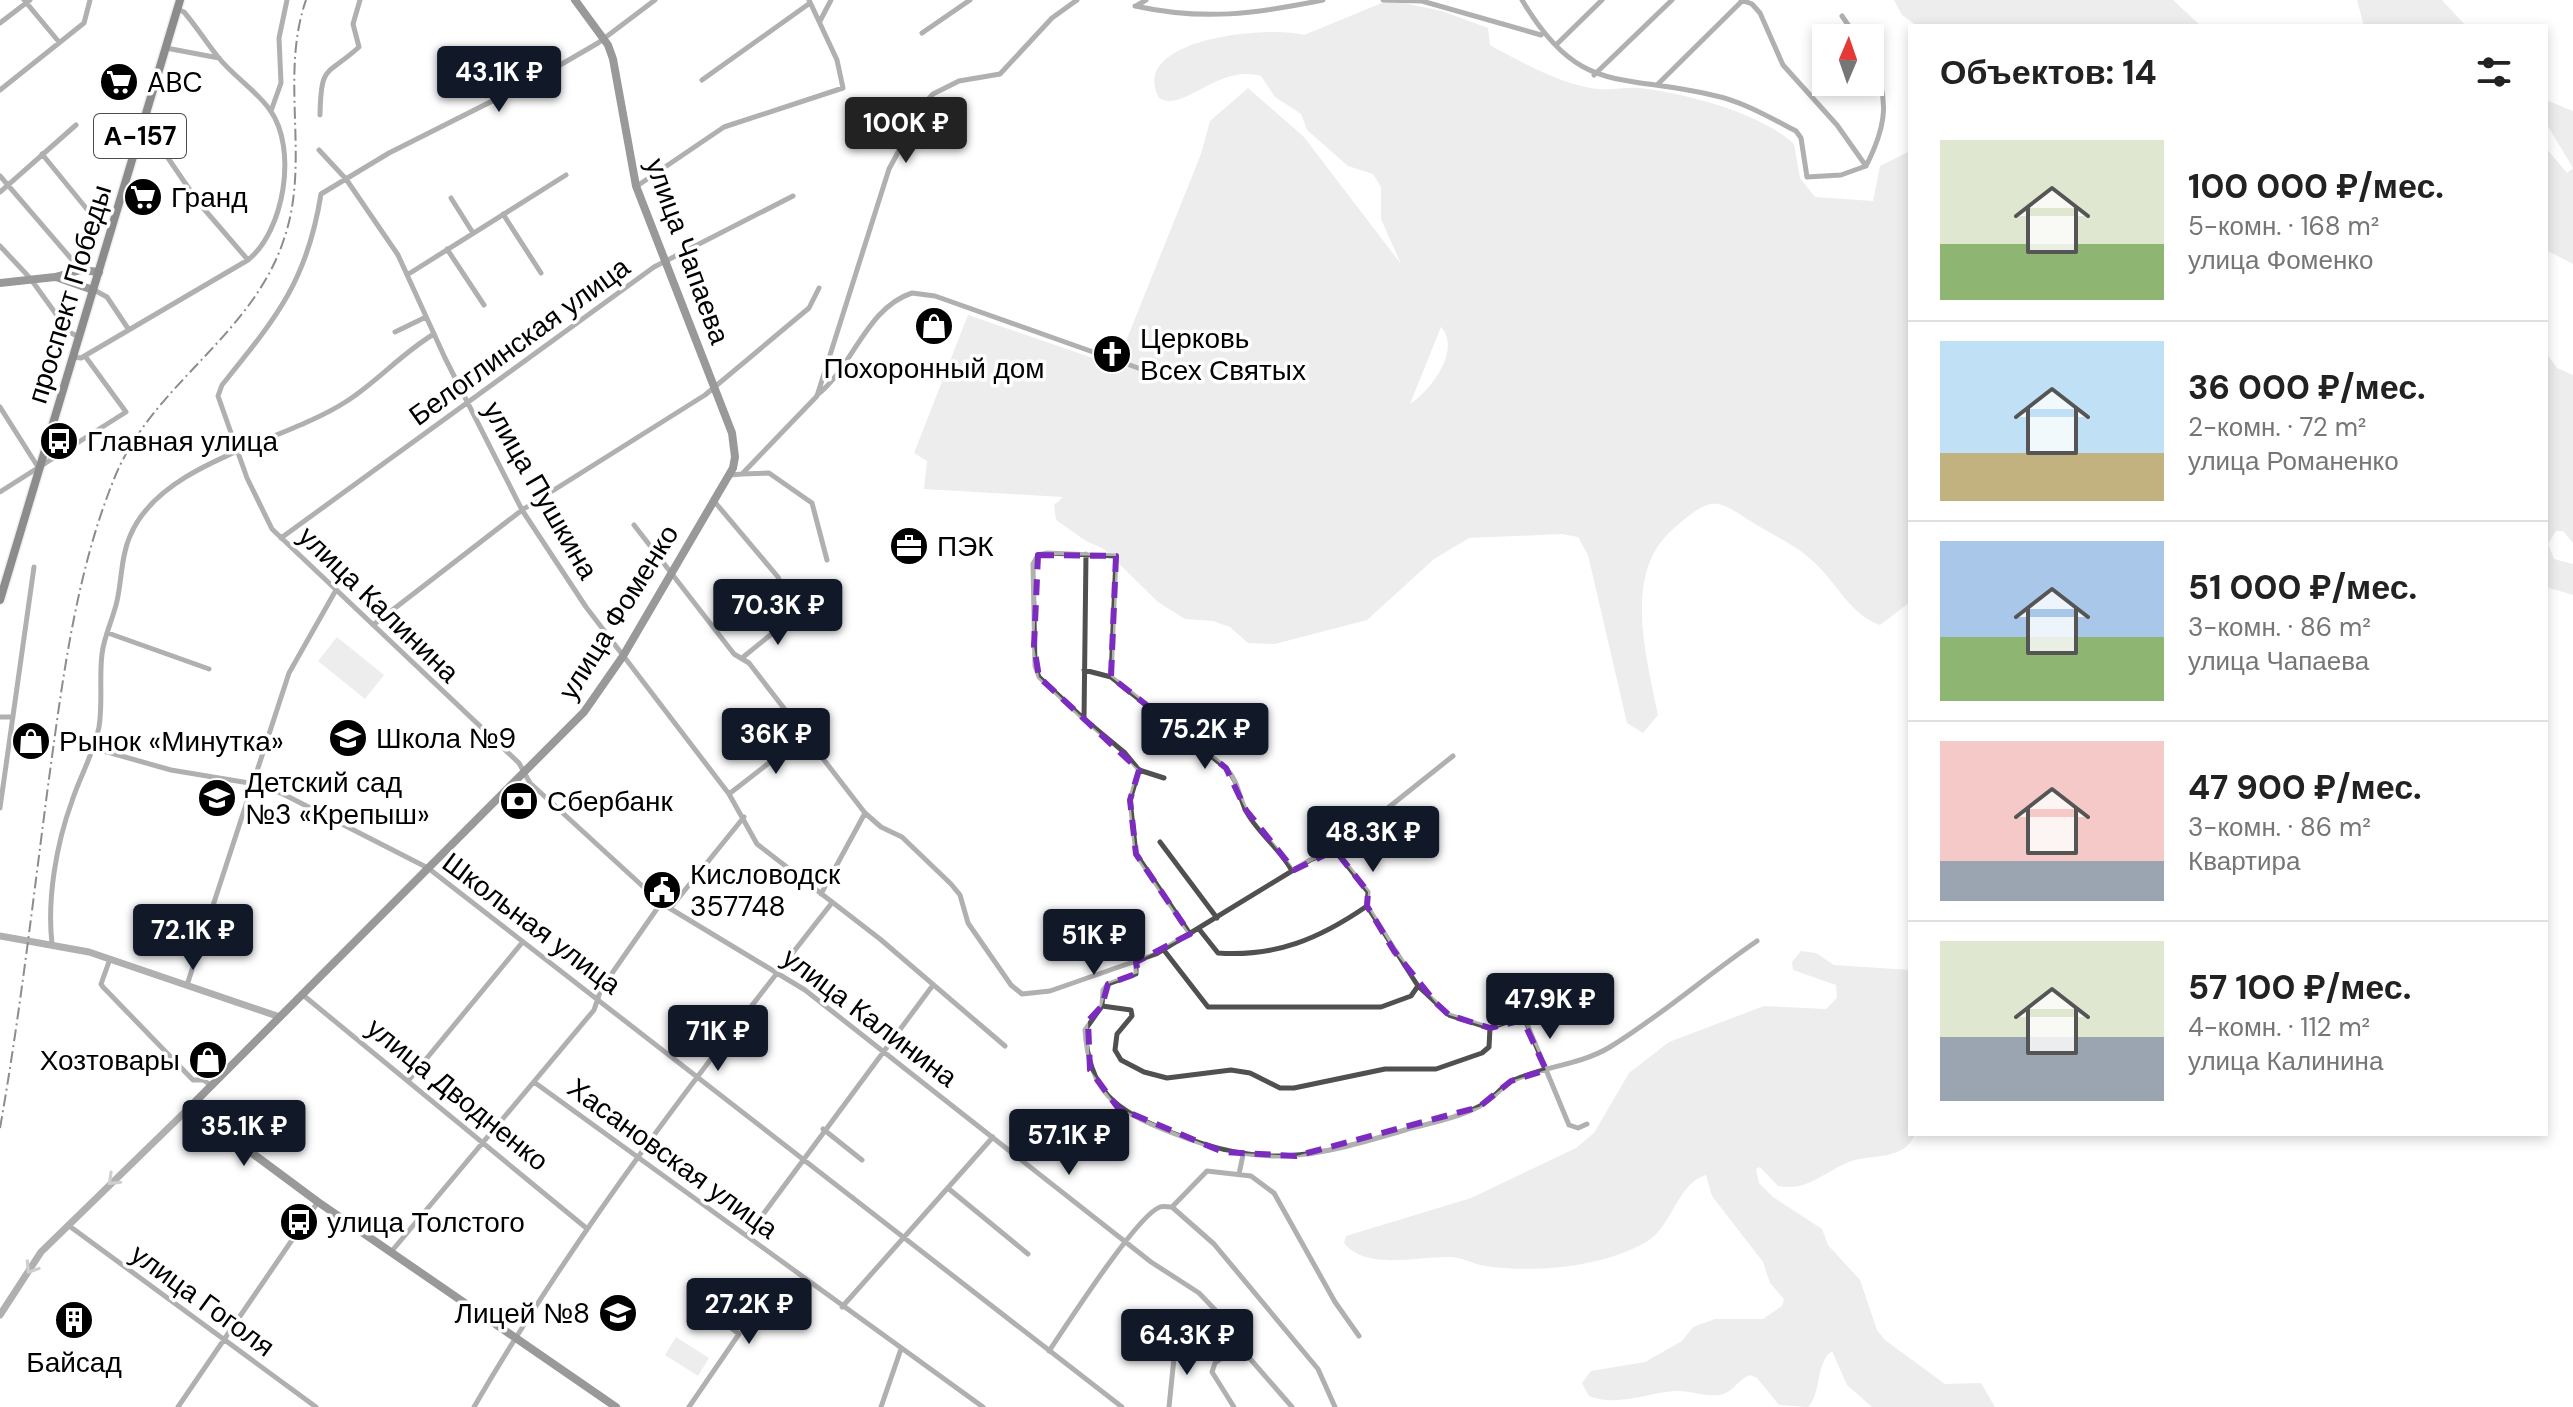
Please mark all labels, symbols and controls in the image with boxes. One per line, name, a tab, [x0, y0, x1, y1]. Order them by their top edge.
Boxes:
north arrow	[1812, 24, 1884, 96]
map controls	[1812, 24, 1884, 96]
pin: 43.1K ₽	[425, 46, 573, 114]
text: Объектов: 14	[1940, 50, 2157, 95]
icon: filters	[2472, 50, 2516, 94]
text: 43.1K ₽	[455, 55, 543, 89]
supermarket icon: ABC	[98, 61, 140, 103]
place label: ABC	[147, 64, 203, 101]
pin: 100K ₽	[841, 97, 971, 165]
text: 100K ₽	[863, 106, 949, 140]
road number: А-157	[94, 114, 186, 158]
street label: улица Чапаева	[637, 153, 738, 350]
text: 100 000 ₽/мес.	[2188, 164, 2444, 209]
icon: home	[2004, 172, 2100, 268]
supermarket icon: Гранд	[122, 176, 164, 218]
place label: Гранд	[171, 179, 248, 216]
street label: проспект Победы	[19, 180, 120, 408]
text: 5-комн. · 168 m²	[2188, 209, 2379, 243]
text: улица Фоменко	[2188, 243, 2373, 277]
street label: Белоглинская улица	[402, 249, 637, 434]
shop icon: Похоронный дом	[913, 305, 955, 347]
place label: Церковь Всех Святых	[1140, 320, 1306, 389]
church icon: Церковь Всех Святых	[1091, 333, 1133, 375]
place label: Похоронный дом	[823, 350, 1045, 387]
text: 36 000 ₽/мес.	[2188, 365, 2426, 410]
icon: home	[2004, 373, 2100, 469]
street label: улица Пушкина	[475, 394, 607, 586]
text: 2-комн. · 72 m²	[2188, 410, 2366, 444]
bus stop icon: Главная улица	[38, 420, 80, 462]
place label: Главная улица	[87, 423, 278, 460]
text: улица Романенко	[2188, 444, 2399, 478]
street label: улица Калинина	[290, 518, 467, 691]
street label: улица Фоменко	[550, 518, 687, 707]
office icon: ПЭК	[888, 525, 930, 567]
place label: ПЭК	[937, 528, 994, 565]
text: 51 000 ₽/мес.	[2188, 565, 2417, 610]
icon: home	[2004, 573, 2100, 669]
pin: 70.3K ₽	[704, 579, 852, 647]
text: 70.3K ₽	[731, 588, 825, 622]
text: 3-комн. · 86 m²	[2188, 610, 2371, 644]
text: улица Чапаева	[2188, 644, 2369, 678]
pin: 75.2K ₽	[1131, 703, 1279, 771]
pin: 36K ₽	[720, 708, 832, 776]
text: 75.2K ₽	[1159, 712, 1251, 746]
school or university icon: Школа №9	[327, 717, 369, 759]
text: 36K ₽	[740, 717, 812, 751]
shop icon: Рынок «Минутка»	[10, 720, 52, 762]
place label: Школа №9	[376, 720, 516, 757]
place label: Рынок «Минутка»	[59, 723, 284, 760]
place label: Детский сад №3 «Крепыш»	[245, 764, 430, 833]
text: 47 900 ₽/мес.	[2188, 765, 2422, 810]
icon: home	[2004, 773, 2100, 869]
school or university icon: Детский сад №3 «Крепыш»	[196, 777, 238, 819]
bank icon: Сбербанк	[498, 780, 540, 822]
place label: Сбербанк	[547, 783, 674, 820]
pin: 48.3K ₽	[1299, 806, 1447, 874]
text: 3-комн. · 86 m²	[2188, 810, 2371, 844]
text: 48.3K ₽	[1325, 815, 1421, 849]
street label: Школьная улица	[435, 844, 629, 1003]
text: Квартира	[2188, 844, 2300, 878]
place label: Кисловодск 357748	[690, 856, 841, 925]
public building icon: Кисловодск 357748	[641, 869, 683, 911]
pin: 72.1K ₽	[119, 904, 267, 972]
pin: 51K ₽	[1038, 909, 1150, 977]
text: 72.1K ₽	[151, 913, 235, 947]
text: 51K ₽	[1061, 918, 1127, 952]
street label: улица Калинина	[775, 939, 965, 1096]
text: 57 100 ₽/мес.	[2188, 965, 2411, 1010]
pin: 47.9K ₽	[1476, 973, 1624, 1041]
icon: home	[2004, 973, 2100, 1069]
text: 47.9K ₽	[1504, 982, 1596, 1016]
pin: 71K ₽	[662, 1005, 774, 1073]
street label: улица Дводненко	[359, 1010, 556, 1179]
text: 4-комн. · 112 m²	[2188, 1010, 2370, 1044]
text: 71K ₽	[686, 1014, 750, 1048]
shop icon: Хозтовары	[187, 1039, 229, 1081]
place label: Хозтовары	[40, 1042, 180, 1079]
text: улица Калинина	[2188, 1044, 2383, 1078]
street label: Хасановская улица	[560, 1070, 786, 1248]
pin: 35.1K ₽	[170, 1100, 318, 1168]
text: 35.1K ₽	[200, 1109, 288, 1143]
pin: 57.1K ₽	[995, 1109, 1143, 1177]
text: 57.1K ₽	[1027, 1118, 1111, 1152]
one-way arrow	[108, 1171, 122, 1185]
bus stop icon: улица Толстого	[278, 1201, 320, 1243]
place label: улица Толстого	[327, 1204, 525, 1241]
street label: улица Гоголя	[123, 1236, 282, 1365]
one-way arrow	[25, 1259, 40, 1273]
pin: 27.2K ₽	[675, 1278, 823, 1346]
text: 27.2K ₽	[705, 1287, 793, 1321]
school or university icon: Лицей №8	[597, 1292, 639, 1334]
place label: Лицей №8	[455, 1295, 590, 1332]
building icon: Байсад	[53, 1299, 95, 1341]
pin: 64.3K ₽	[1113, 1309, 1261, 1377]
text: 64.3K ₽	[1139, 1318, 1235, 1352]
place label: Байсад	[26, 1344, 122, 1381]

